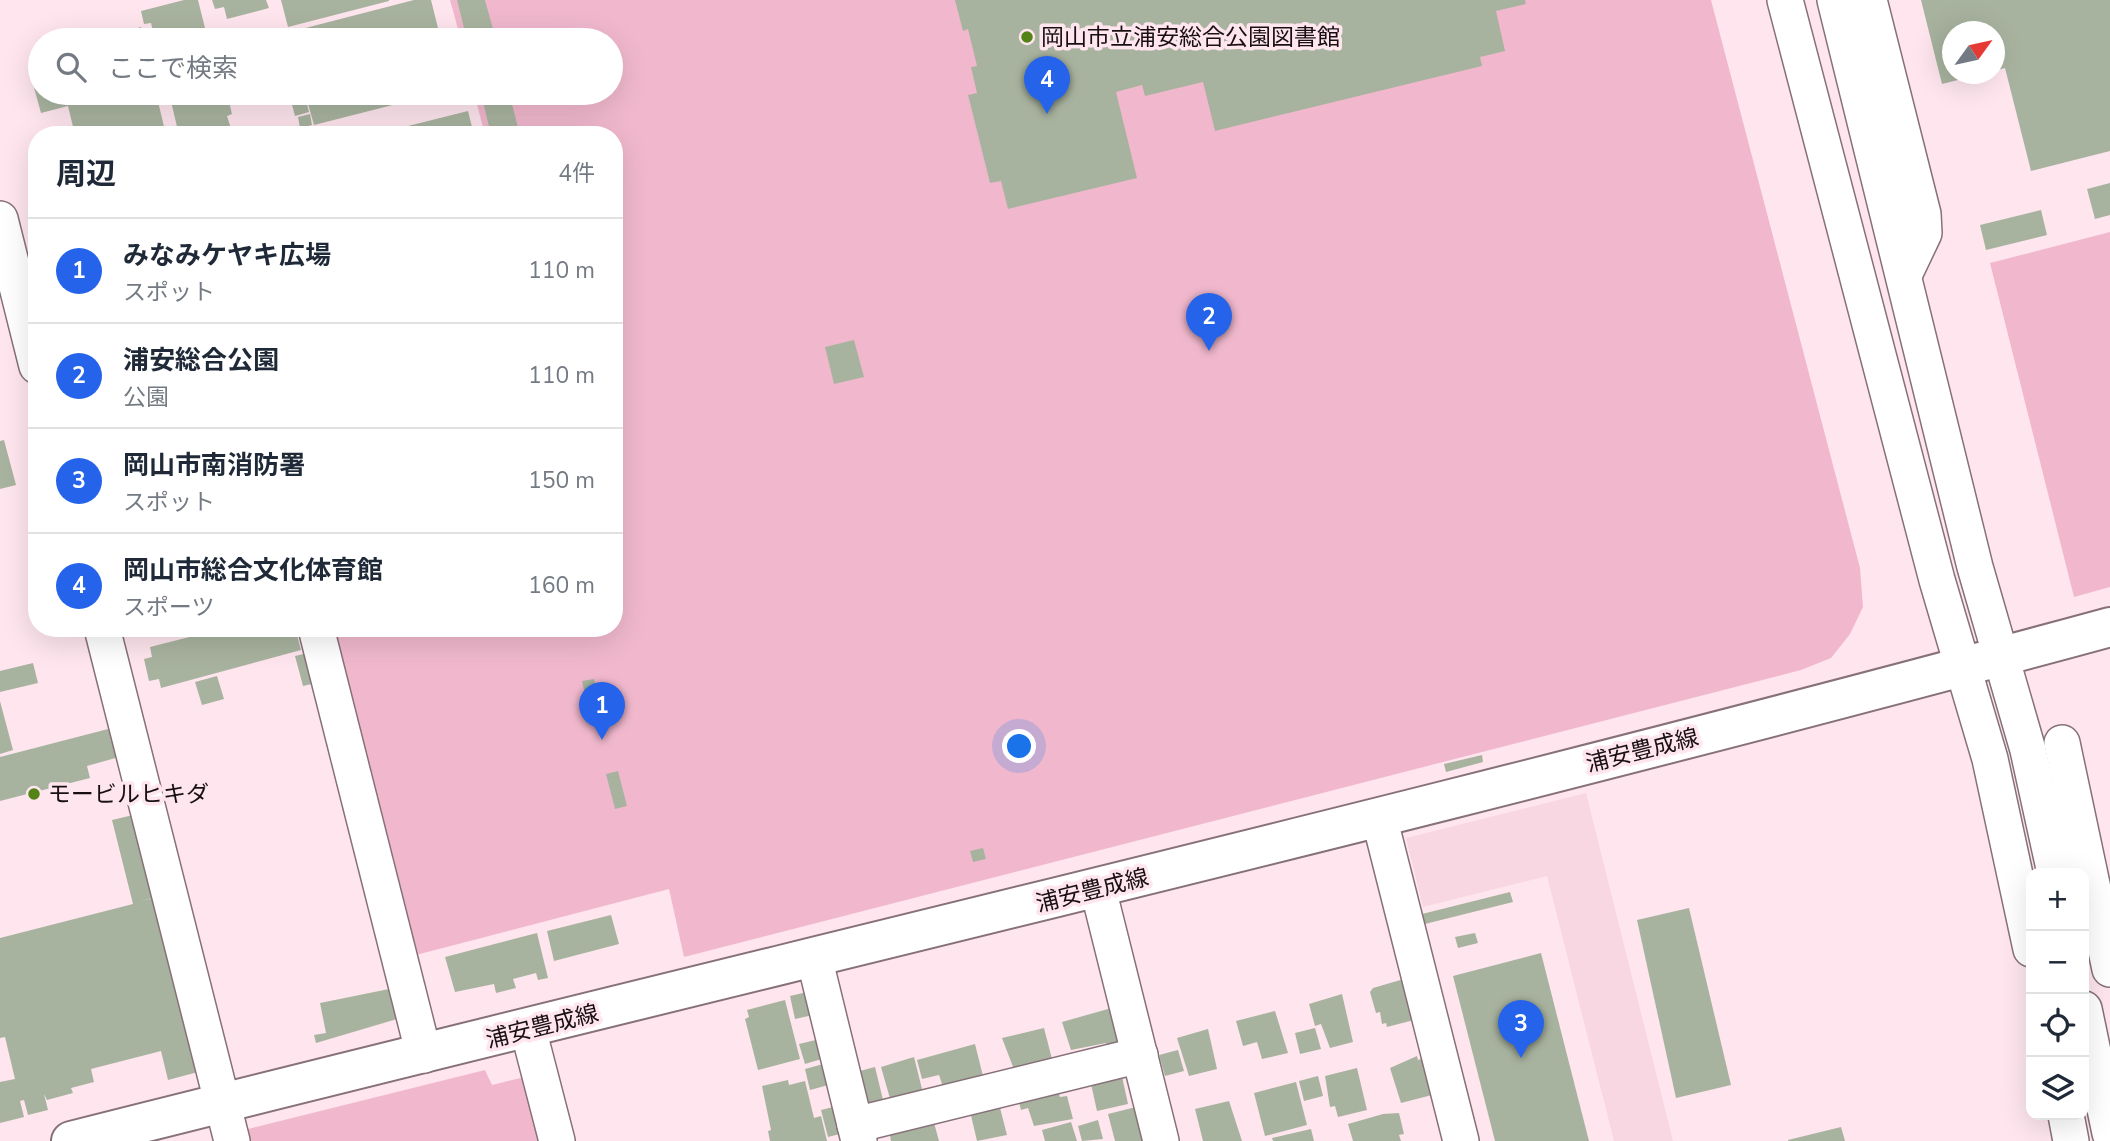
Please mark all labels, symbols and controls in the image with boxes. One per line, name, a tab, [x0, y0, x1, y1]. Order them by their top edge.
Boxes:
north arrow	[1942, 21, 2005, 84]
place label: 岡山市立浦安総合公園図書館	[1041, 22, 1340, 53]
search box	[28, 28, 623, 105]
marker: 岡山市立浦安総合公園図書館	[1019, 29, 1035, 45]
icon: search	[52, 48, 90, 86]
text: ここで検索	[108, 51, 238, 86]
pin: 4	[1024, 56, 1070, 114]
text: 周辺	[56, 154, 116, 195]
text: 4件	[558, 158, 595, 189]
text: みなみケヤキ広場	[123, 238, 331, 273]
text: 1	[72, 255, 86, 286]
text: 110 m	[528, 255, 595, 286]
text: スポット	[123, 277, 215, 308]
pin: 2	[1186, 293, 1232, 351]
text: 浦安総合公園	[123, 343, 279, 378]
text: 2	[72, 360, 86, 391]
text: 110 m	[528, 360, 595, 391]
text: 公園	[123, 382, 169, 413]
text: 岡山市南消防署	[123, 448, 305, 483]
text: 3	[72, 465, 86, 496]
text: 150 m	[528, 465, 595, 496]
text: スポット	[123, 487, 215, 518]
text: 岡山市総合文化体育館	[123, 553, 383, 588]
text: 4	[72, 570, 86, 601]
text: 160 m	[528, 570, 595, 601]
text: スポーツ	[123, 592, 215, 623]
pin: 1	[579, 682, 625, 740]
street label: 浦安豊成線	[1583, 722, 1702, 779]
your location	[1002, 729, 1036, 763]
place label: モービルヒキダ	[48, 779, 209, 810]
marker: モービルヒキダ	[26, 786, 42, 802]
street label: 浦安豊成線	[1033, 862, 1152, 919]
map controls	[2026, 868, 2089, 1120]
button: +	[2026, 868, 2089, 931]
button: −	[2026, 931, 2089, 994]
button: locate	[2026, 994, 2089, 1057]
street label: 浦安豊成線	[483, 998, 602, 1055]
pin: 3	[1498, 1000, 1544, 1058]
button: layers	[2026, 1057, 2089, 1120]

